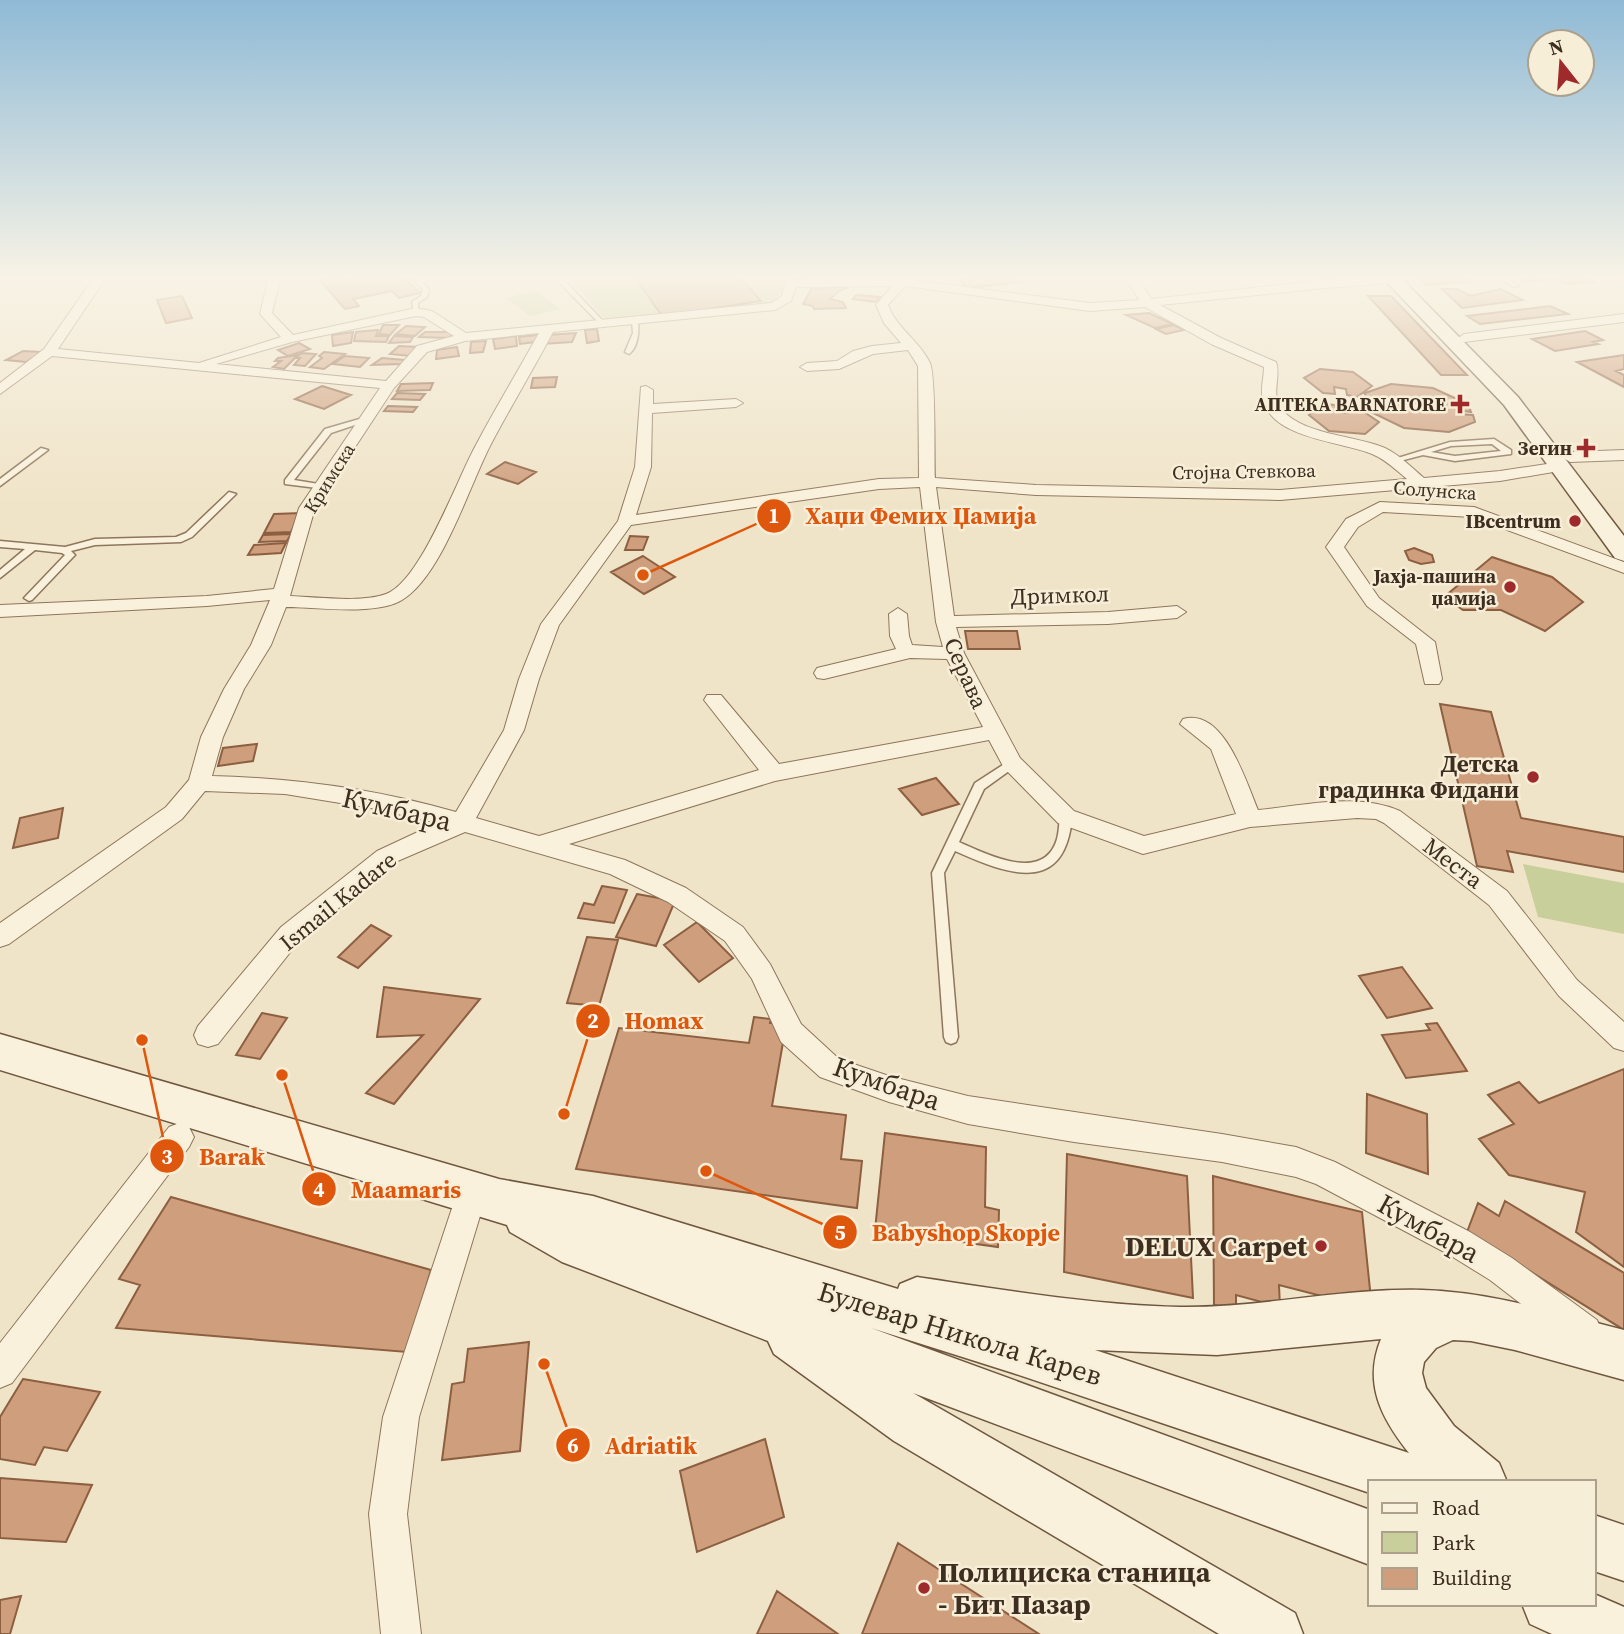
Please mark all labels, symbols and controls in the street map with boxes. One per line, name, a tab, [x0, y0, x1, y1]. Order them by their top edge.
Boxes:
north arrow	[1526, 28, 1596, 98]
text: N	[1546, 32, 1567, 61]
place label: АПТЕКА BARNATORE	[1255, 391, 1446, 417]
marker: АПТЕКА BARNATORE	[1452, 396, 1468, 412]
place label: Зегин	[1518, 435, 1572, 461]
street label: Кримска	[297, 438, 361, 518]
marker: Зегин	[1578, 440, 1594, 456]
street label: Стојна Стевкова	[1172, 457, 1316, 485]
street label: Солунска	[1393, 474, 1478, 506]
callout: Хаџи Фемих Џамија	[757, 494, 1051, 539]
text: Хаџи Фемих Џамија	[806, 499, 1037, 532]
text: 1	[768, 501, 780, 530]
place label: IBcentrum	[1466, 508, 1561, 534]
marker: IBcentrum	[1567, 513, 1583, 529]
place label: Јахја-пашина џамија	[1372, 563, 1497, 611]
street label: Дримкол	[1010, 577, 1110, 613]
marker: Јахја-пашина џамија	[1502, 579, 1518, 595]
street label: Серава	[936, 632, 996, 714]
place label: Детска градинка Фидани	[1318, 748, 1520, 806]
marker: Детска градинка Фидани	[1525, 769, 1541, 785]
street label: Кумбара	[339, 778, 456, 840]
street label: Места	[1417, 830, 1490, 896]
street label: Ismail Kadare	[273, 844, 403, 958]
callout: Homax	[575, 998, 717, 1043]
text: Homax	[625, 1004, 704, 1037]
text: 2	[587, 1006, 599, 1035]
street label: Кумбара	[828, 1047, 946, 1119]
callout: Barak	[150, 1134, 279, 1179]
text: Barak	[199, 1140, 266, 1173]
text: 3	[161, 1142, 173, 1171]
callout: Maamaris	[301, 1167, 475, 1212]
text: Maamaris	[351, 1173, 461, 1206]
text: 4	[313, 1175, 325, 1204]
street label: Кумбара	[1371, 1184, 1487, 1272]
callout: Babyshop Skopje	[823, 1210, 1074, 1255]
text: Babyshop Skopje	[872, 1216, 1060, 1249]
text: 5	[834, 1218, 846, 1247]
place label: DELUX Carpet	[1125, 1227, 1308, 1265]
marker: DELUX Carpet	[1313, 1238, 1329, 1254]
street label: Булевар Никола Карев	[813, 1272, 1107, 1394]
callout: Adriatik	[556, 1423, 711, 1468]
text: Adriatik	[605, 1429, 698, 1462]
text: 6	[567, 1431, 579, 1460]
legend	[1368, 1480, 1596, 1606]
text: Road	[1432, 1493, 1480, 1522]
text: Park	[1432, 1528, 1476, 1557]
place label: Полициска станица - Бит Пазар	[938, 1553, 1211, 1623]
text: Building	[1432, 1563, 1511, 1592]
marker: Полициска станица - Бит Пазар	[916, 1580, 932, 1596]

